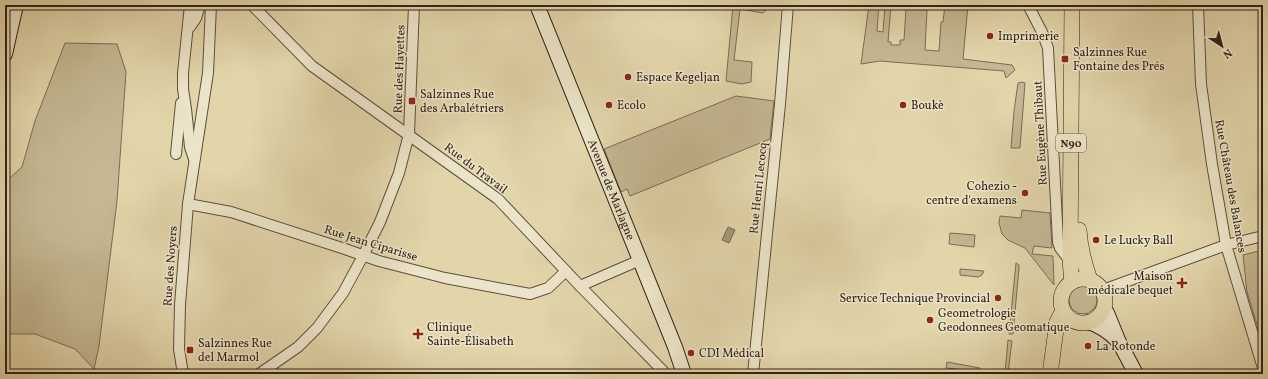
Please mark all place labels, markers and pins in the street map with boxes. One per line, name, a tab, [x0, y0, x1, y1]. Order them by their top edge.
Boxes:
place label: Imprimerie	[998, 29, 1059, 45]
marker: Imprimerie	[985, 31, 995, 41]
place label: Salzinnes Rue Fontaine des Prés	[1073, 45, 1165, 75]
marker: Salzinnes Rue Fontaine des Prés	[1060, 54, 1070, 64]
place label: Espace Kegeljan	[636, 70, 720, 86]
marker: Espace Kegeljan	[623, 72, 633, 82]
place label: Salzinnes Rue des Arbalétriers	[420, 87, 504, 117]
marker: Salzinnes Rue des Arbalétriers	[407, 96, 417, 106]
place label: Ecolo	[617, 98, 646, 114]
place label: Boukè	[911, 98, 944, 114]
marker: Ecolo	[604, 100, 614, 110]
marker: Boukè	[898, 100, 908, 110]
place label: Cohezio - centre d'examens	[926, 179, 1017, 209]
marker: Cohezio - centre d'examens	[1020, 188, 1030, 198]
place label: Le Lucky Ball	[1104, 233, 1173, 249]
marker: Le Lucky Ball	[1091, 235, 1101, 245]
place label: Maison médicale bequet	[1088, 269, 1173, 299]
marker: Maison médicale bequet	[1176, 277, 1188, 289]
place label: Service Technique Provincial	[839, 291, 990, 307]
marker: Service Technique Provincial	[993, 293, 1003, 303]
place label: Geometrologie Geodonnees Geomatique	[938, 306, 1070, 336]
marker: Geometrologie Geodonnees Geomatique	[925, 315, 935, 325]
place label: Clinique Sainte-Élisabeth	[427, 320, 514, 350]
marker: Clinique Sainte-Élisabeth	[412, 328, 424, 340]
place label: Salzinnes Rue del Marmol	[198, 336, 272, 366]
place label: La Rotonde	[1096, 339, 1156, 355]
marker: La Rotonde	[1083, 341, 1093, 351]
marker: Salzinnes Rue del Marmol	[185, 345, 195, 355]
place label: CDI Médical	[699, 346, 765, 362]
marker: CDI Médical	[686, 348, 696, 358]

